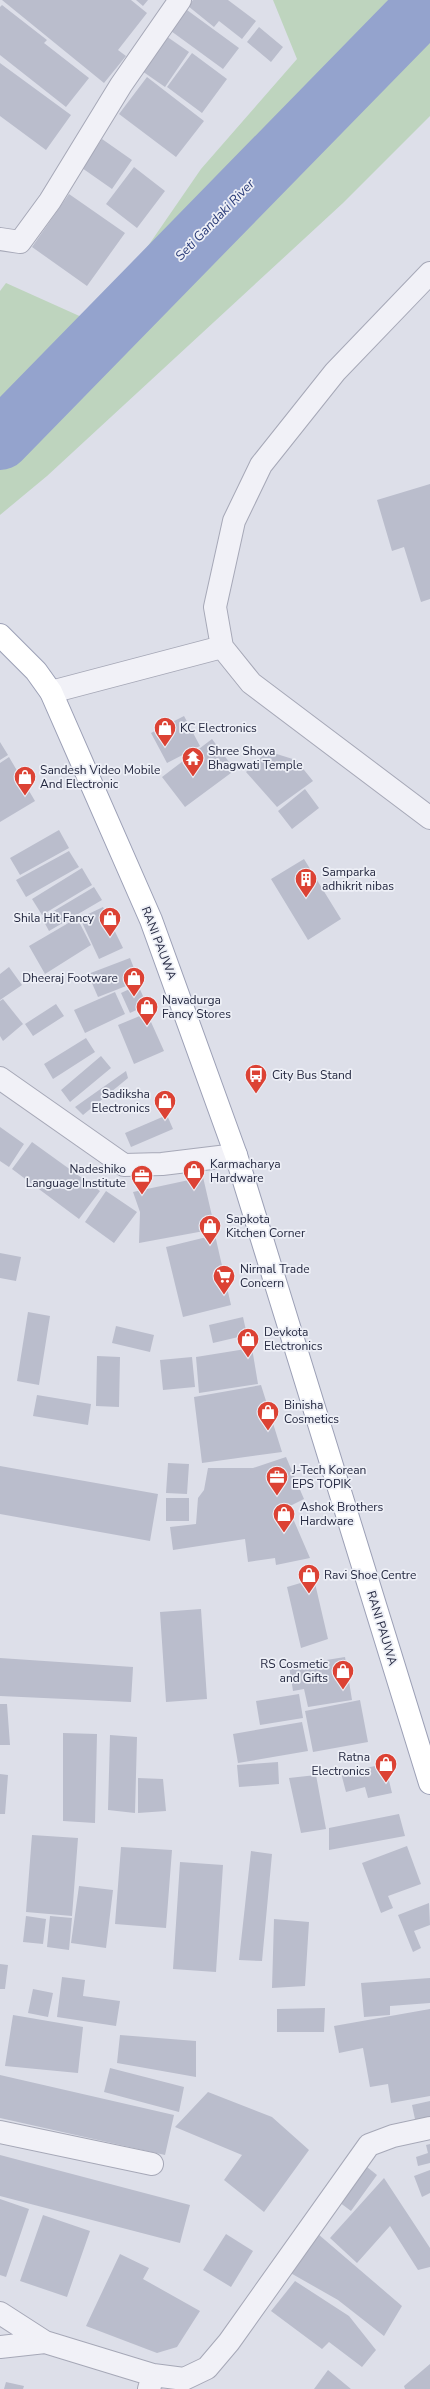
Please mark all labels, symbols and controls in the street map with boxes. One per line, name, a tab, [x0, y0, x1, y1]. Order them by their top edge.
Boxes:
water label: Seti Gandaki River	[171, 175, 259, 265]
shop icon: KC Electronics	[152, 715, 178, 748]
place label: KC Electronics	[180, 720, 257, 736]
place label: Shree Shova Bhagwati Temple	[208, 743, 303, 773]
temple icon: Shree Shova Bhagwati Temple	[180, 745, 206, 778]
place label: Sandesh Video Mobile And Electronic	[40, 762, 160, 792]
shop icon: Sandesh Video Mobile And Electronic	[12, 764, 38, 797]
place label: Samparka adhikrit nibas	[322, 864, 394, 894]
building icon: Samparka adhikrit nibas	[293, 866, 319, 899]
street label: RANI PAUWA	[138, 904, 180, 982]
shop icon: Shila Hit Fancy	[97, 905, 123, 938]
place label: Shila Hit Fancy	[14, 910, 95, 926]
shop icon: Dheeraj Footware	[121, 965, 147, 998]
place label: Dheeraj Footware	[22, 970, 118, 986]
place label: Navadurga Fancy Stores	[162, 992, 231, 1022]
shop icon: Navadurga Fancy Stores	[134, 994, 160, 1027]
bus stop icon: City Bus Stand	[243, 1062, 269, 1095]
place label: City Bus Stand	[272, 1067, 352, 1083]
place label: Sadiksha Electronics	[92, 1086, 150, 1116]
shop icon: Sadiksha Electronics	[152, 1088, 178, 1121]
place label: Karmacharya Hardware	[210, 1156, 281, 1186]
shop icon: Karmacharya Hardware	[181, 1158, 207, 1191]
place label: Nadeshiko Language Institute	[26, 1161, 126, 1191]
office icon: Nadeshiko Language Institute	[129, 1163, 155, 1196]
place label: Sapkota Kitchen Corner	[226, 1211, 306, 1241]
shop icon: Sapkota Kitchen Corner	[197, 1213, 223, 1246]
place label: Nirmal Trade Concern	[240, 1261, 310, 1291]
supermarket icon: Nirmal Trade Concern	[211, 1263, 237, 1296]
place label: Devkota Electronics	[264, 1324, 323, 1354]
shop icon: Devkota Electronics	[235, 1326, 261, 1359]
place label: Binisha Cosmetics	[284, 1397, 339, 1427]
shop icon: Binisha Cosmetics	[255, 1399, 281, 1432]
place label: J-Tech Korean EPS TOPIK	[291, 1462, 366, 1492]
office icon: J-Tech Korean EPS TOPIK	[264, 1464, 290, 1497]
place label: Ashok Brothers Hardware	[300, 1499, 384, 1529]
shop icon: Ashok Brothers Hardware	[271, 1501, 297, 1534]
shop icon: Ravi Shoe Centre	[296, 1562, 322, 1595]
place label: Ravi Shoe Centre	[324, 1567, 416, 1583]
street label: RANI PAUWA	[363, 1589, 401, 1667]
place label: RS Cosmetic and Gifts	[260, 1656, 328, 1686]
shop icon: RS Cosmetic and Gifts	[330, 1658, 356, 1691]
place label: Ratna Electronics	[312, 1749, 370, 1779]
shop icon: Ratna Electronics	[373, 1751, 399, 1784]

